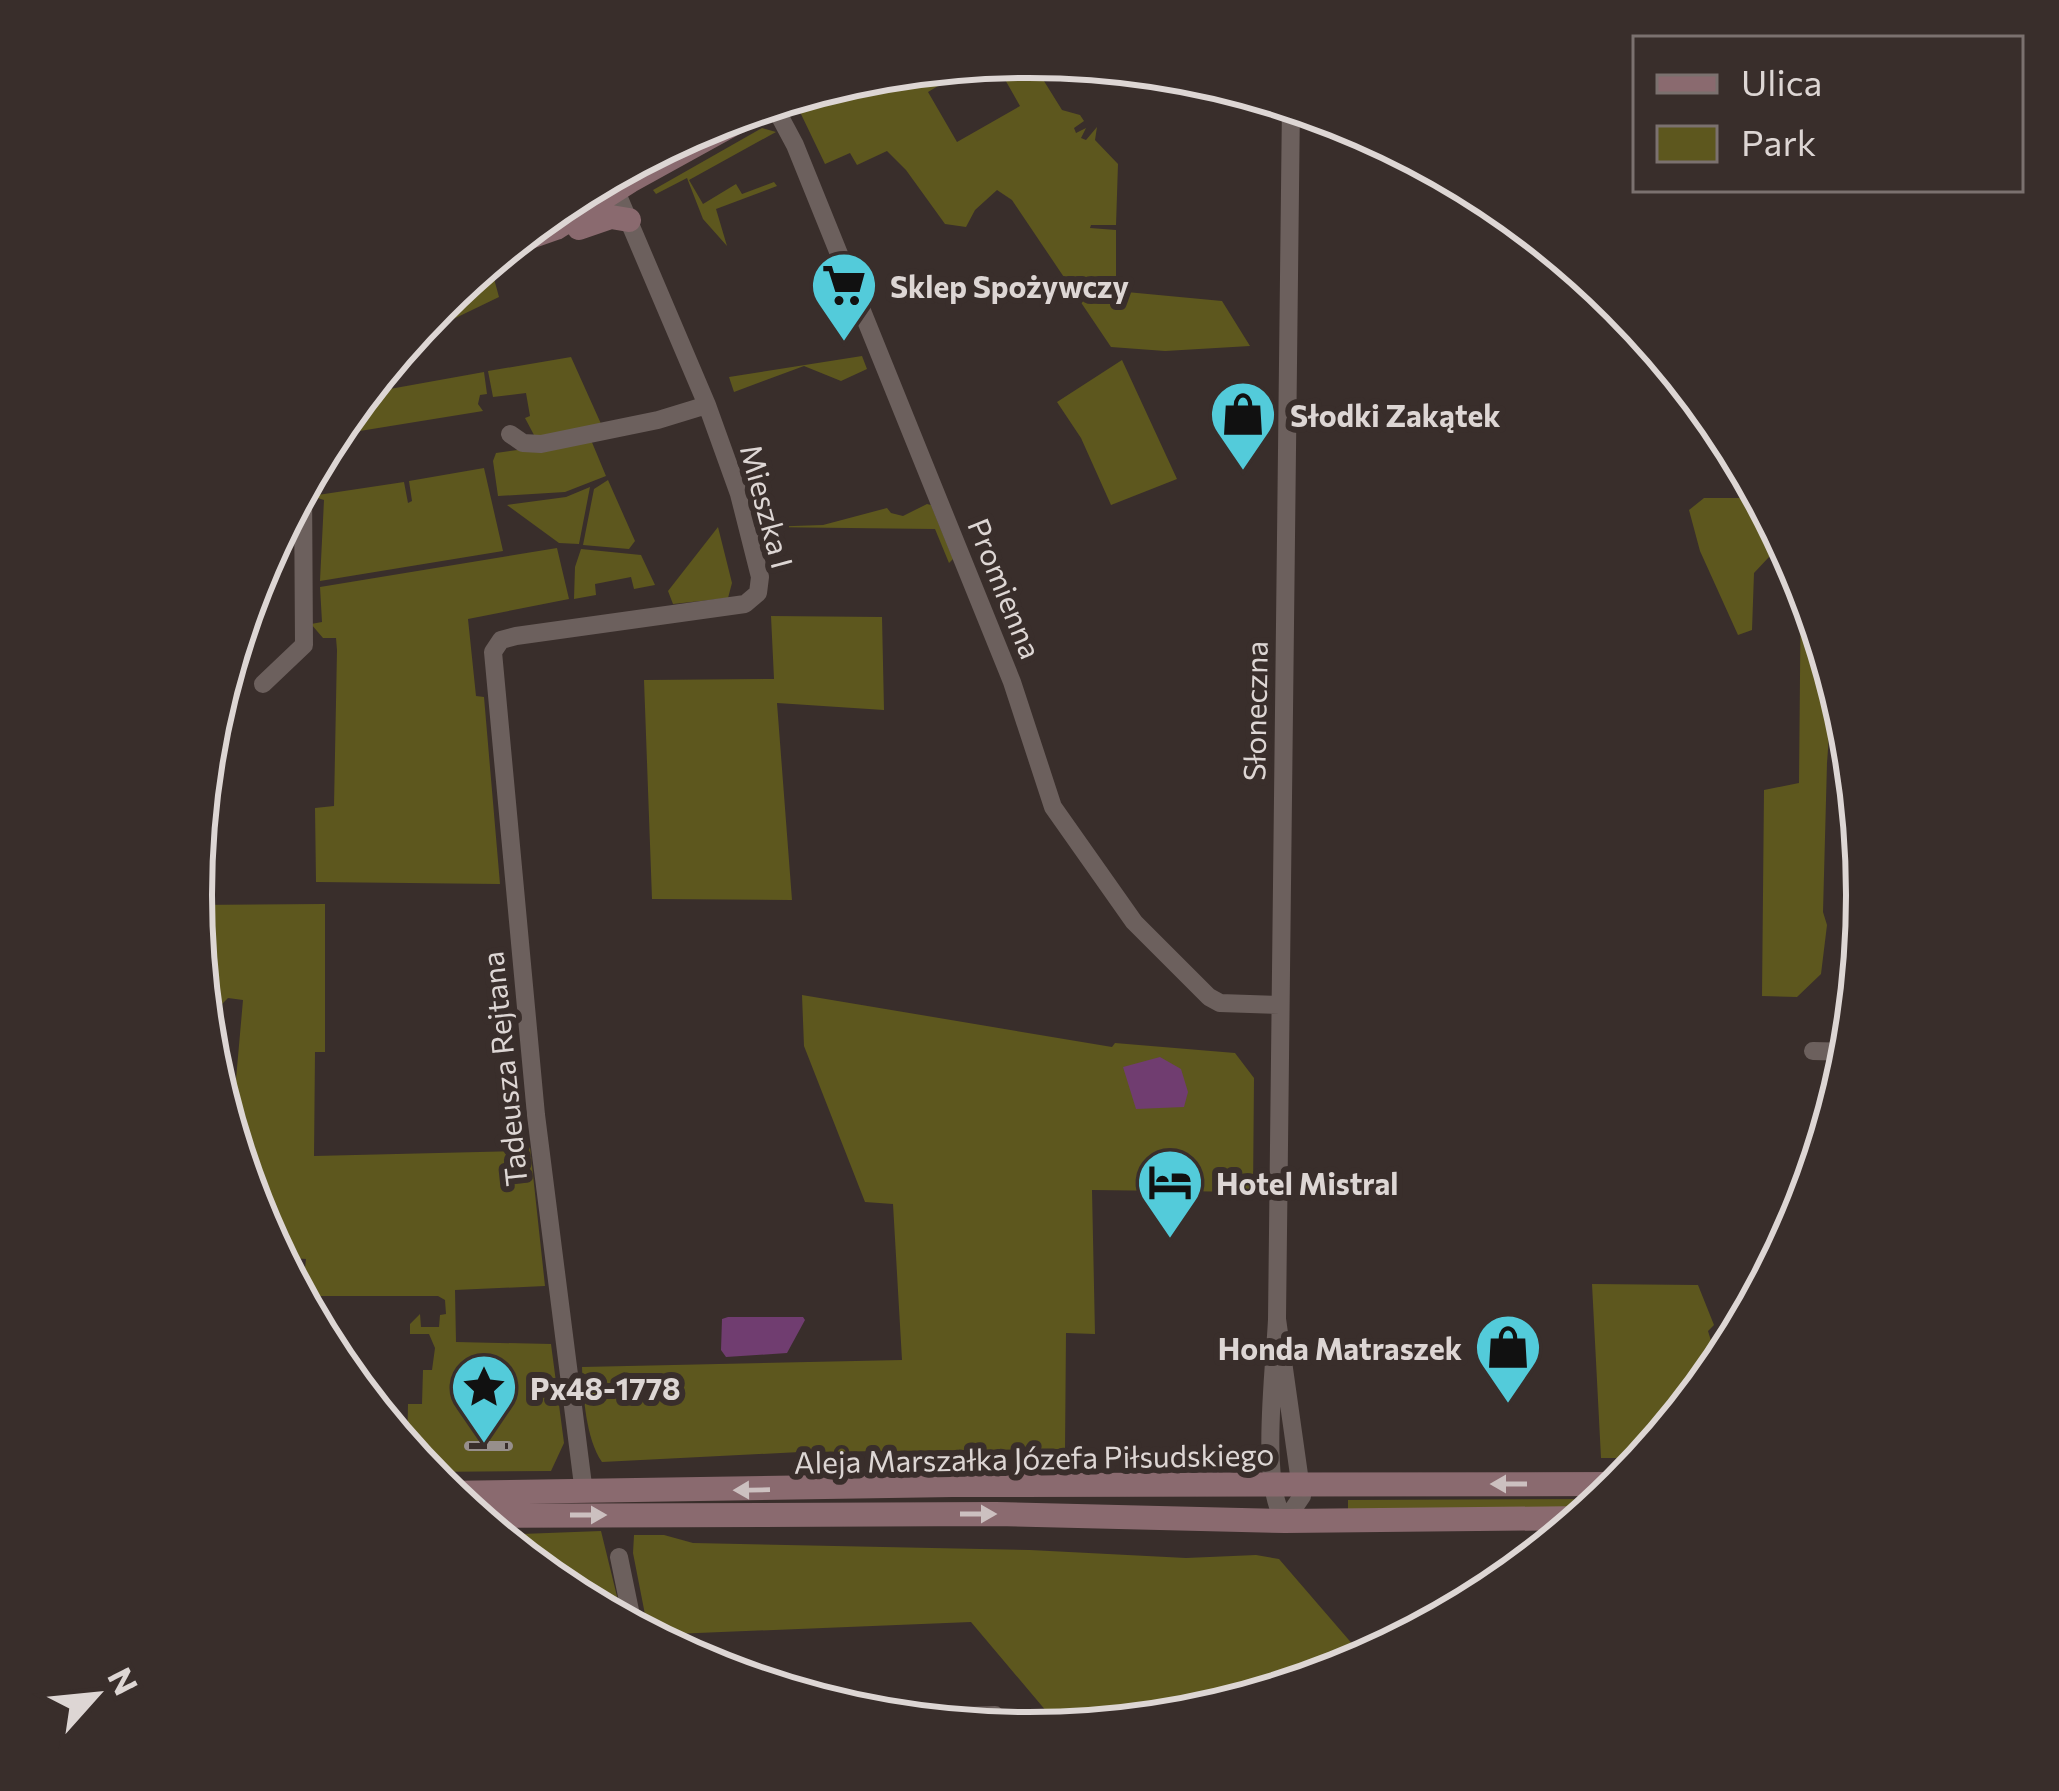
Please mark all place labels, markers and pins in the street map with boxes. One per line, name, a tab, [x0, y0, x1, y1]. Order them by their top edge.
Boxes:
supermarket icon: Sklep Spożywczy	[809, 250, 879, 344]
place label: Sklep Spożywczy	[890, 267, 1130, 304]
shop icon: Słodki Zakątek	[1208, 379, 1278, 473]
place label: Słodki Zakątek	[1290, 396, 1500, 433]
hotel icon: Hotel Mistral	[1135, 1147, 1205, 1241]
place label: Hotel Mistral	[1216, 1164, 1398, 1201]
shop icon: Honda Matraszek	[1473, 1312, 1543, 1406]
place label: Honda Matraszek	[1218, 1329, 1462, 1366]
place icon: Px48-1778	[449, 1352, 519, 1446]
place label: Px48-1778	[530, 1369, 681, 1406]

